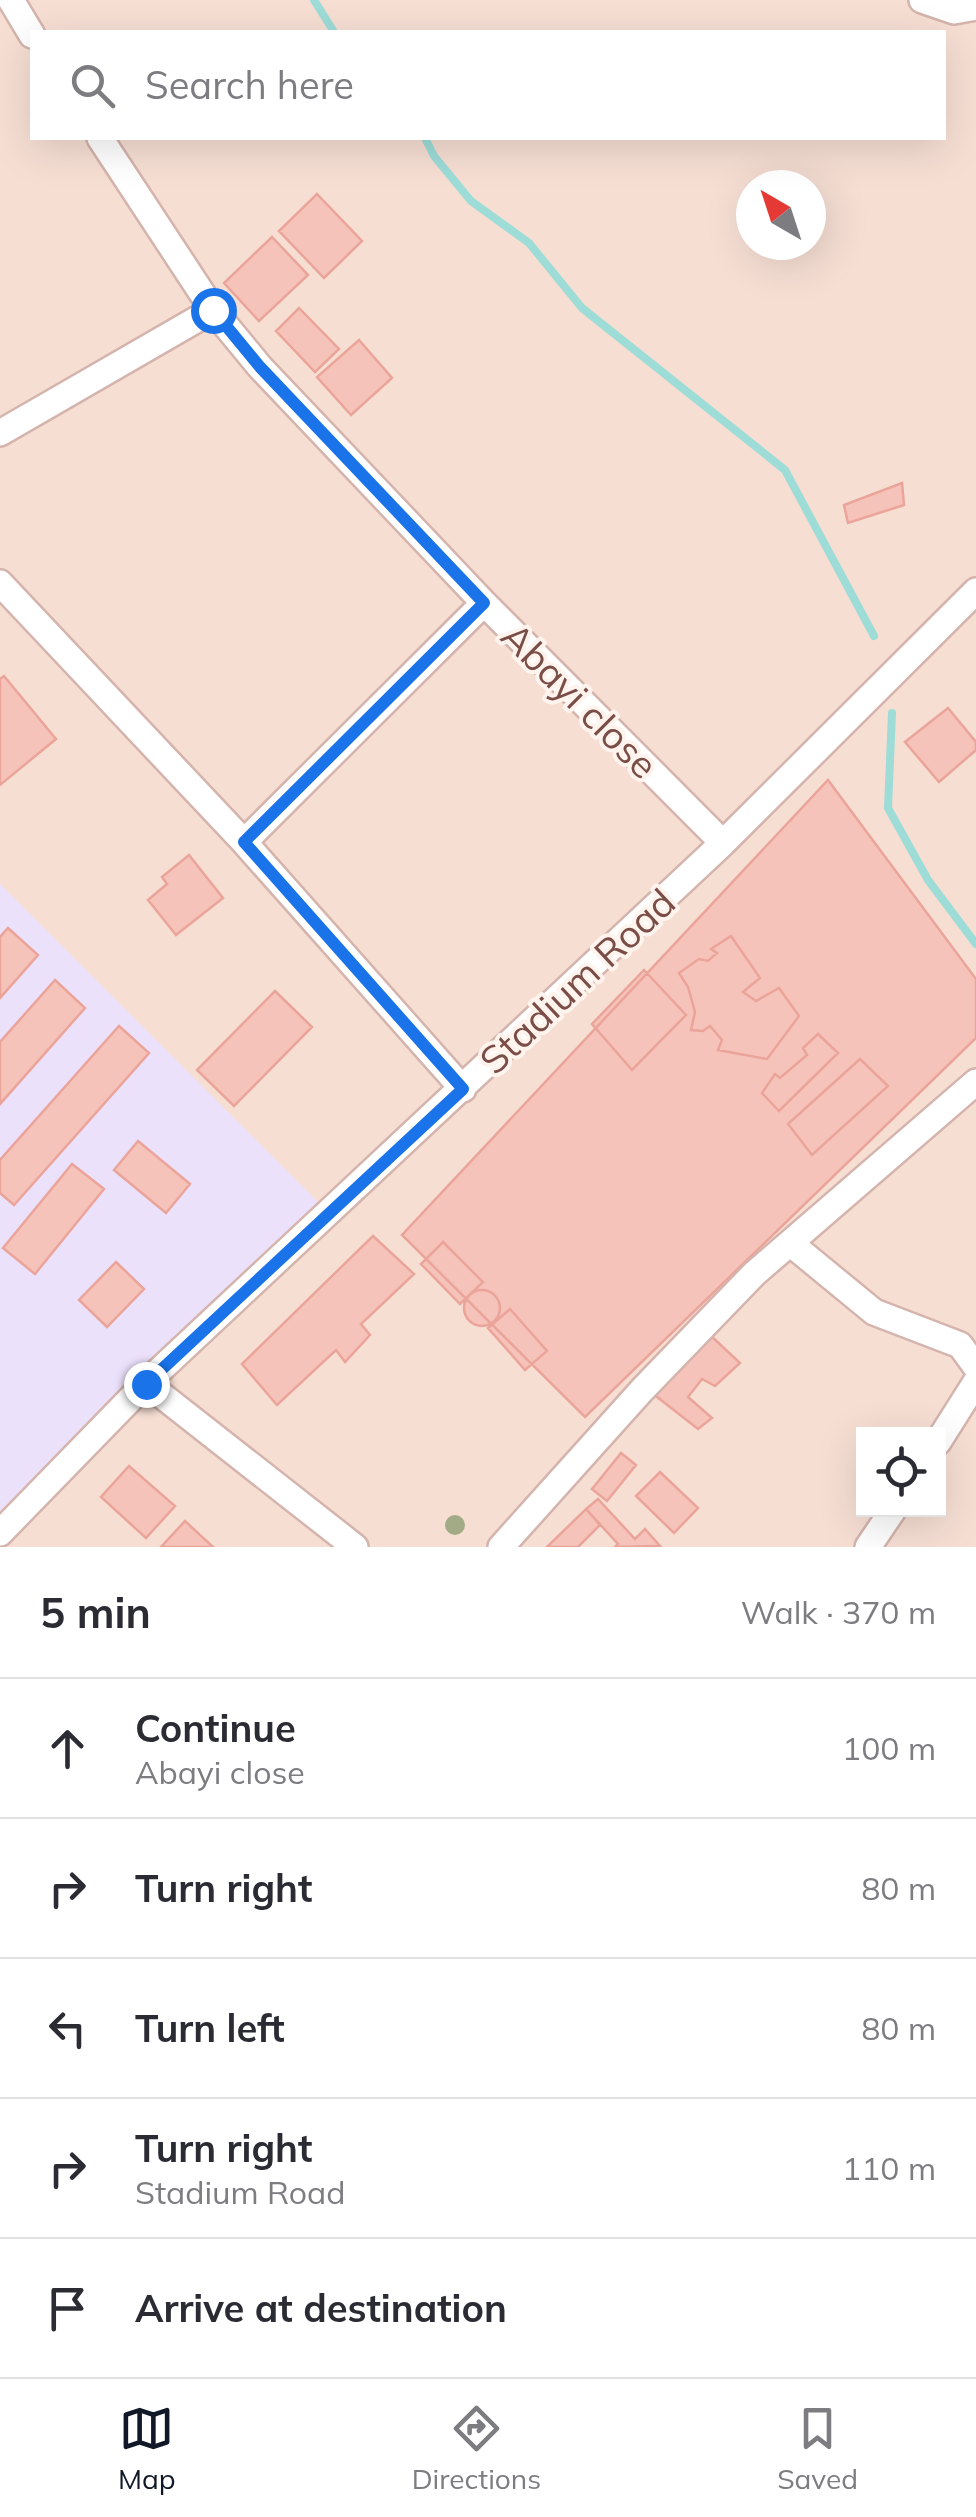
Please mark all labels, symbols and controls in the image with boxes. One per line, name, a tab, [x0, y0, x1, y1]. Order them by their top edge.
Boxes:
search box	[30, 30, 946, 140]
icon: search	[65, 58, 120, 113]
text: Search here	[145, 61, 354, 109]
north arrow	[736, 170, 826, 260]
route start	[191, 288, 237, 334]
street label: Abayi close	[492, 612, 668, 788]
street label: Stadium Road	[469, 878, 685, 1084]
route end	[124, 1362, 170, 1408]
map controls	[856, 1427, 946, 1517]
button: locate	[856, 1427, 946, 1517]
text: 5 min	[40, 1586, 151, 1639]
text: Walk · 370 m	[741, 1592, 936, 1632]
text: Continue	[135, 1704, 296, 1752]
icon: ahead	[40, 1721, 95, 1776]
text: 100 m	[842, 1728, 936, 1768]
text: Abayi close	[135, 1752, 305, 1792]
icon: right	[40, 1861, 95, 1916]
text: Turn right	[135, 1864, 312, 1912]
text: 80 m	[861, 1868, 936, 1908]
icon: left	[40, 2001, 95, 2056]
text: Turn left	[135, 2004, 285, 2052]
text: 80 m	[861, 2008, 936, 2048]
text: Turn right	[135, 2124, 312, 2172]
icon: right	[40, 2141, 95, 2196]
text: 110 m	[842, 2148, 936, 2188]
text: Stadium Road	[135, 2172, 345, 2212]
icon: arrive	[40, 2281, 95, 2336]
text: Arrive at destination	[135, 2284, 507, 2332]
tab: Map	[118, 2401, 176, 2496]
tab: Directions	[412, 2401, 541, 2496]
tab: Saved	[777, 2401, 858, 2496]

